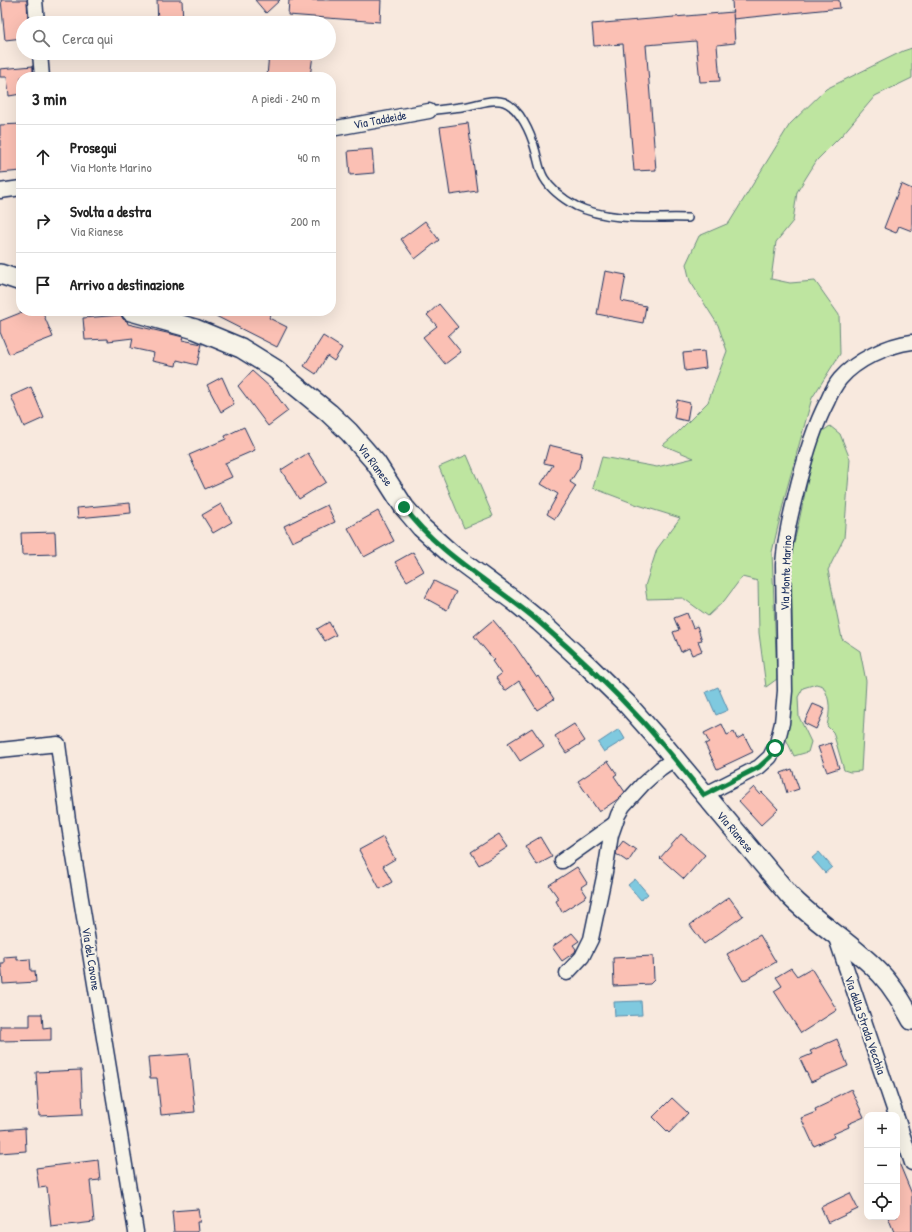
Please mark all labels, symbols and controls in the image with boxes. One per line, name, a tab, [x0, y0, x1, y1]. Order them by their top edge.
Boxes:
search box	[16, 16, 336, 60]
icon: search	[30, 27, 52, 49]
text: Cerca qui	[62, 28, 113, 49]
text: 3 min	[32, 87, 67, 110]
text: A piedi · 240 m	[252, 89, 320, 107]
street label: Via Taddeide	[352, 106, 408, 133]
text: Prosegui	[70, 137, 117, 158]
icon: ahead	[32, 146, 54, 168]
text: 40 m	[297, 148, 320, 166]
text: Via Monte Marino	[70, 158, 152, 176]
text: Svolta a destra	[70, 201, 151, 222]
icon: right	[32, 210, 54, 232]
text: 200 m	[290, 212, 320, 230]
text: Via Rianese	[70, 222, 123, 240]
icon: arrive	[32, 274, 54, 296]
text: Arrivo a destinazione	[70, 274, 184, 295]
street label: Via Rianese	[354, 440, 397, 490]
route end	[395, 498, 413, 516]
street label: Via Monte Marino	[776, 535, 795, 611]
route start	[766, 739, 784, 757]
street label: Via Rianese	[713, 807, 758, 856]
street label: Via del Cavone	[78, 926, 105, 992]
street label: Via della Strada Vecchia	[841, 973, 890, 1077]
map controls	[864, 1112, 900, 1220]
button: +	[864, 1112, 900, 1148]
button: −	[864, 1148, 900, 1184]
button: locate	[864, 1184, 900, 1220]

